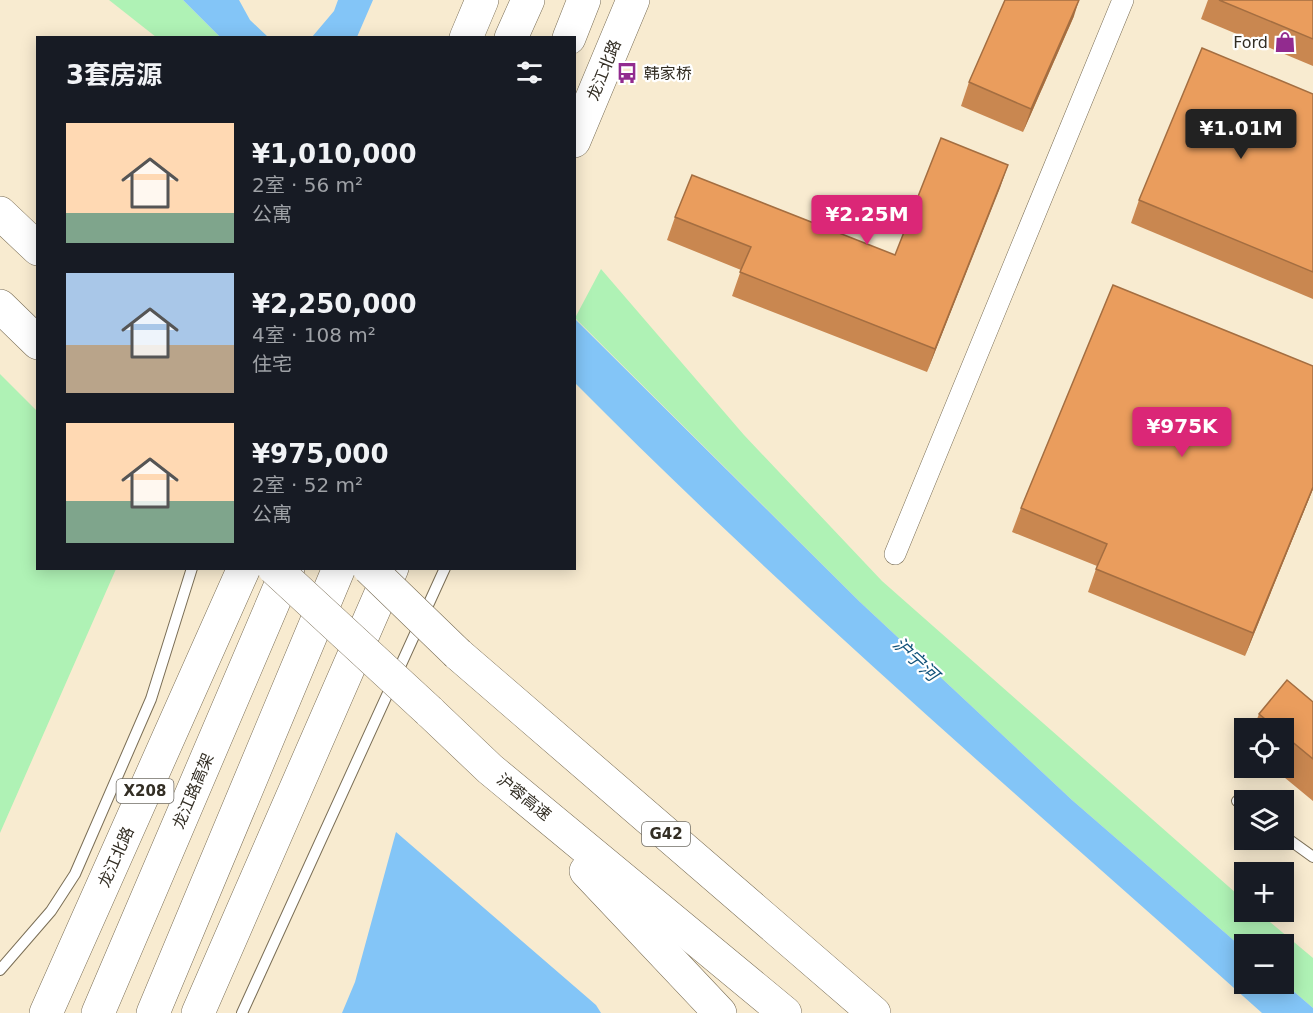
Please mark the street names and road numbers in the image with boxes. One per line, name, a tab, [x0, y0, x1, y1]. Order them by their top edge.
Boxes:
street label: 龙江北路	[583, 37, 625, 103]
street label: 龙江路高架	[169, 750, 217, 832]
street label: 沪蓉高速	[493, 769, 555, 825]
road number: X208	[116, 779, 174, 803]
road number: G42	[642, 822, 690, 846]
street label: 龙江北路	[94, 824, 138, 890]

